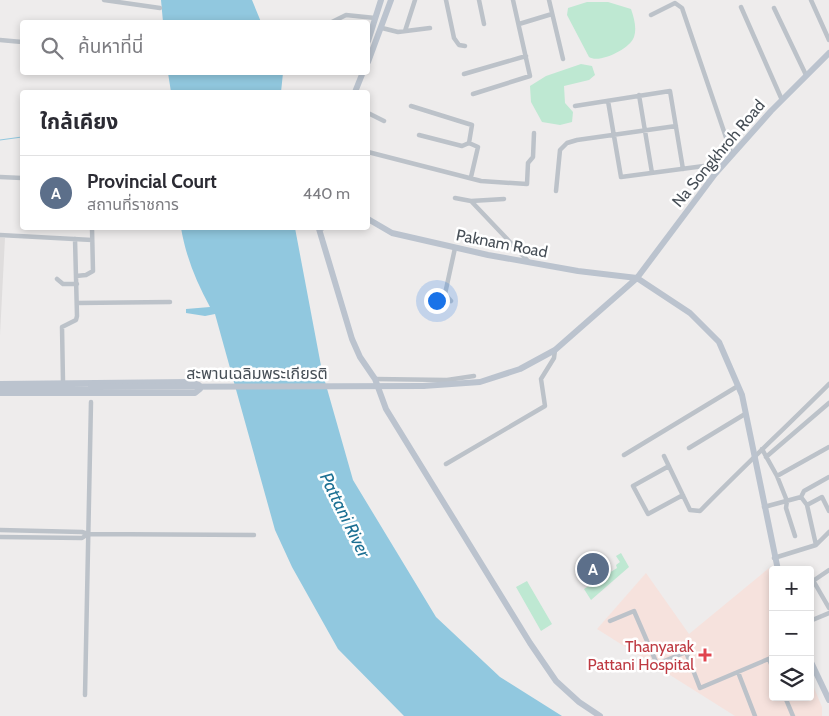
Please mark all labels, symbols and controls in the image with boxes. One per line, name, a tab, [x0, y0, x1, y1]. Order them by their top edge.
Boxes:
search box	[20, 20, 370, 75]
icon: search	[38, 34, 66, 62]
text: ค้นหาที่นี่	[78, 35, 143, 58]
street label: Na Songkhroh Road	[668, 96, 769, 211]
text: ใกล้เคียง	[40, 109, 118, 134]
text: Provincial Court	[87, 170, 217, 193]
text: A	[51, 184, 61, 203]
text: 440 m	[303, 184, 350, 203]
text: สถานที่ราชการ	[87, 195, 179, 214]
street label: Paknam Road	[455, 225, 549, 262]
your location	[424, 288, 450, 314]
street label: สะพานเฉลิมพระเกียรติ	[186, 364, 328, 383]
water label: Pattani River	[315, 469, 376, 562]
pin: A	[577, 550, 609, 588]
map controls	[769, 566, 814, 701]
button: +	[769, 566, 814, 611]
button: −	[769, 611, 814, 656]
place label: Thanyarak Pattani Hospital	[588, 637, 695, 674]
marker: Thanyarak Pattani Hospital	[698, 648, 712, 662]
button: layers	[769, 656, 814, 701]

